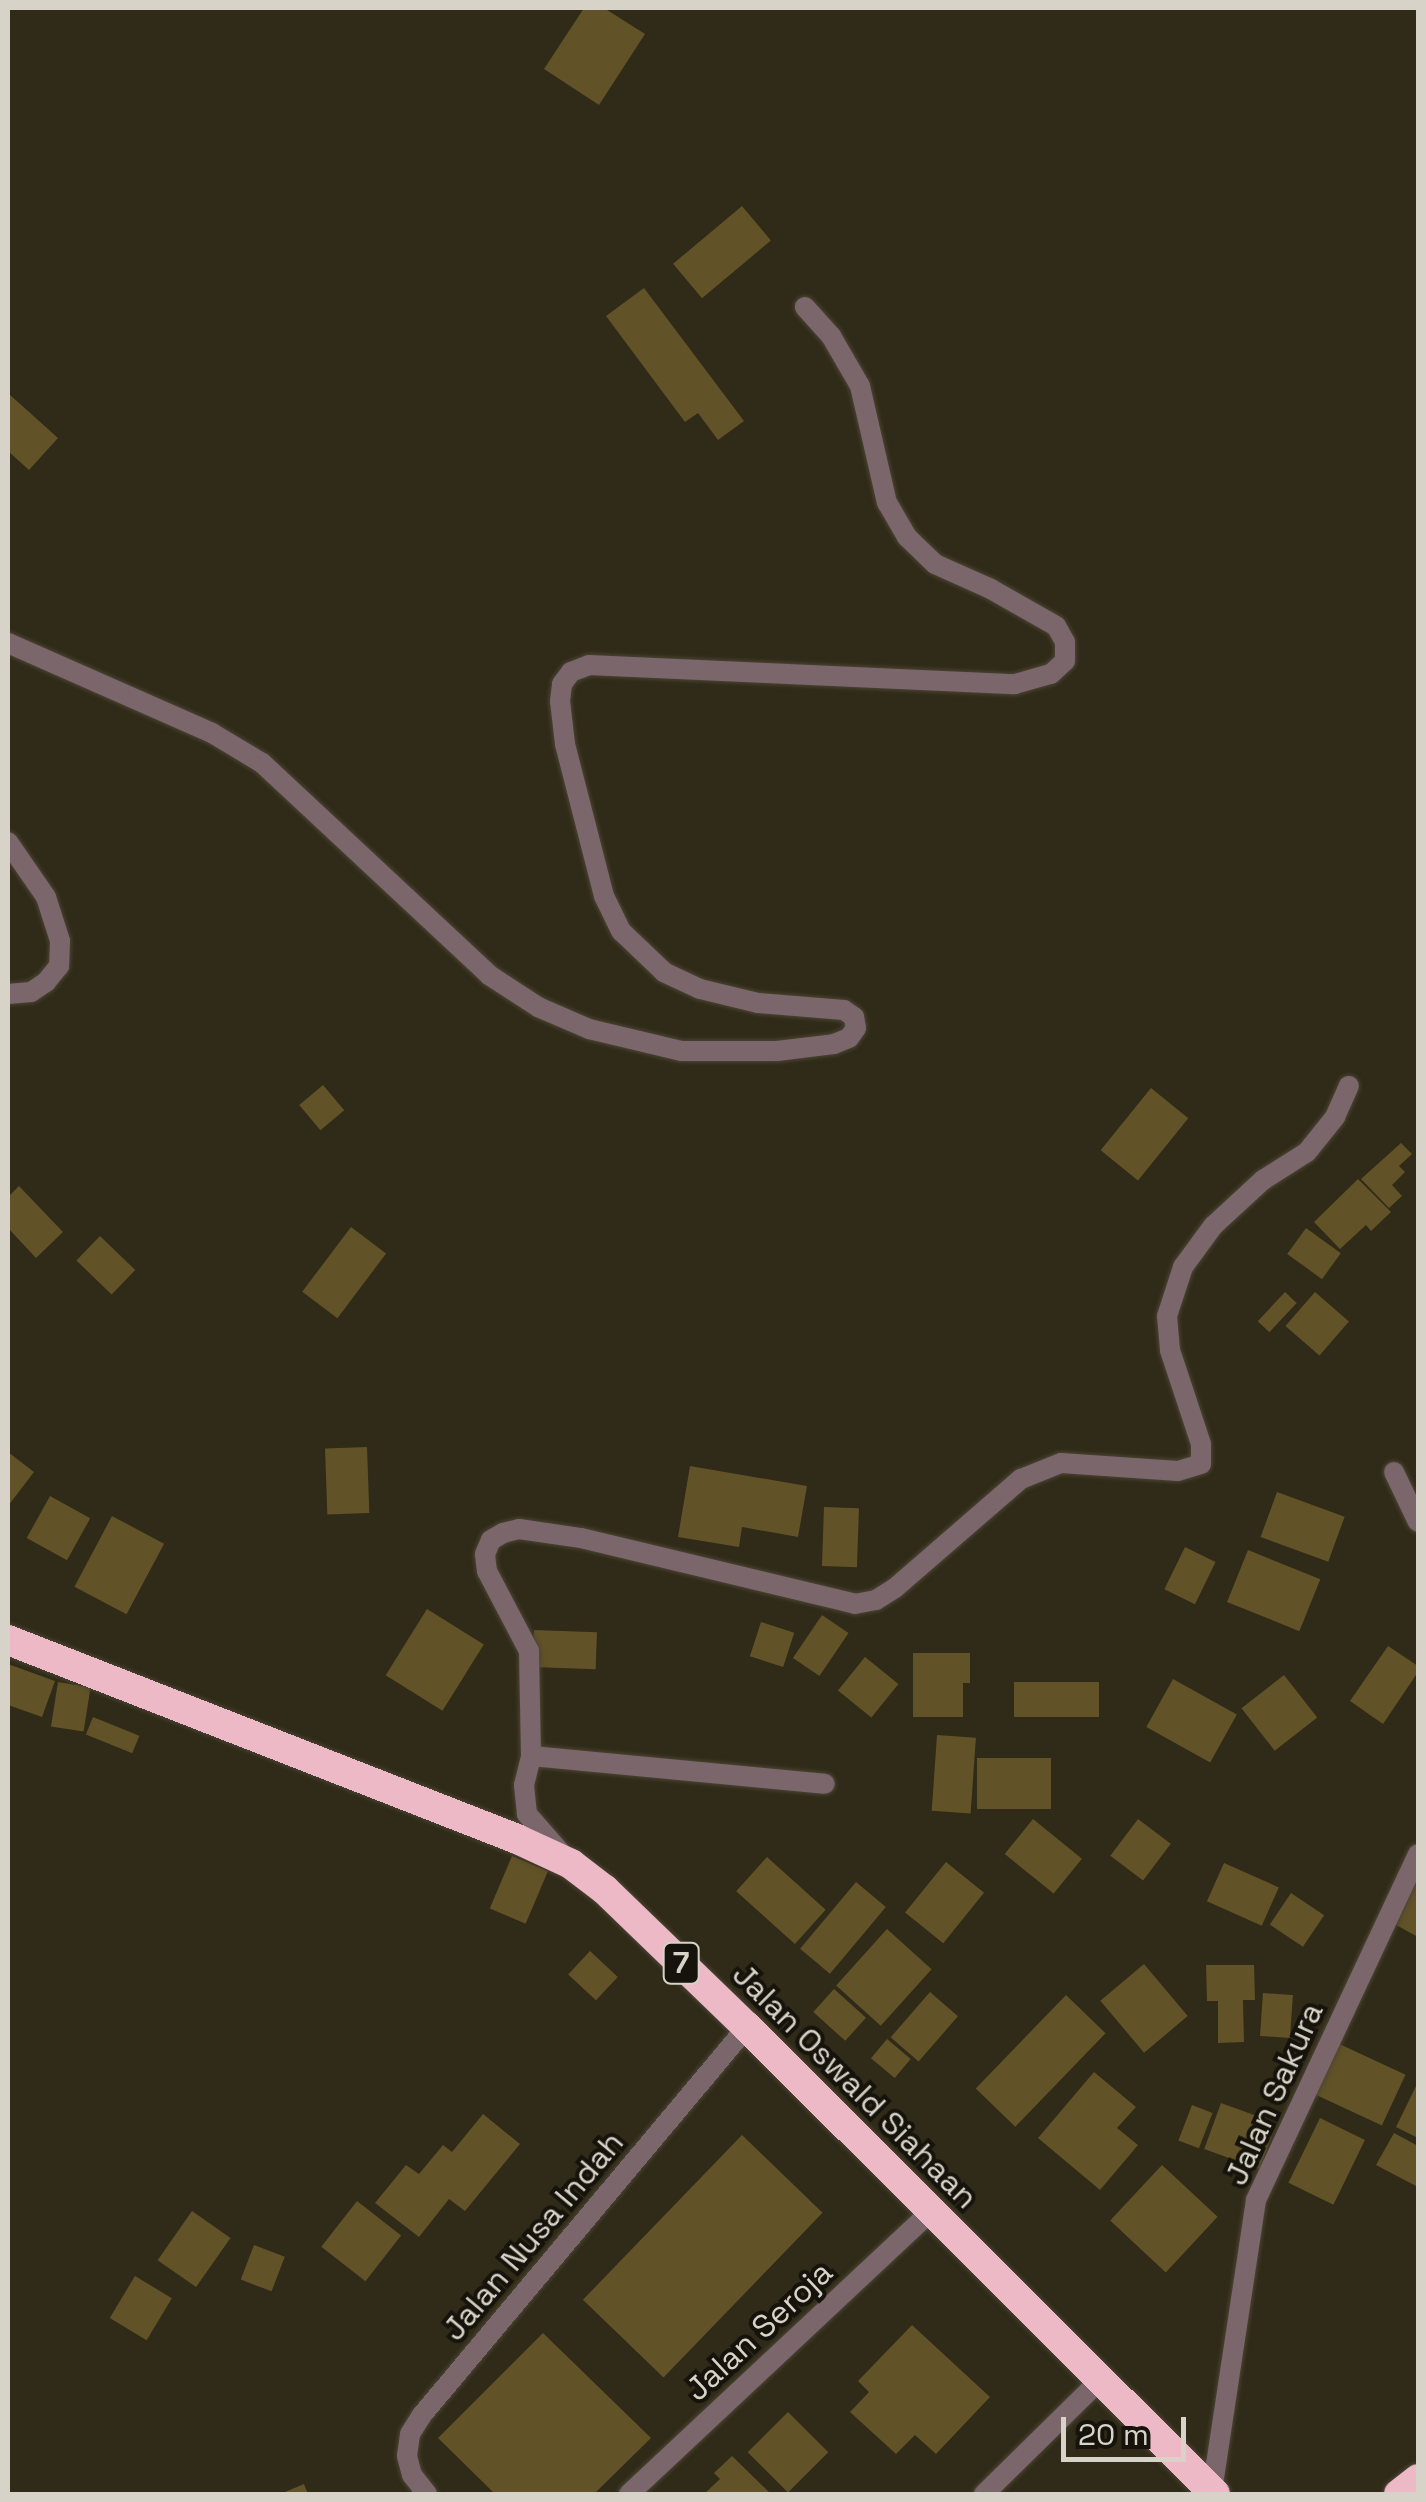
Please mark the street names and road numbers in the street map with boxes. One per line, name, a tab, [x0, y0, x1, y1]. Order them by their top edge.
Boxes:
road number: 7	[661, 1938, 701, 1988]
street label: Jalan Oswald Siahaan	[724, 1955, 986, 2217]
street label: Jalan Sakura	[1217, 1997, 1331, 2191]
street label: Jalan Nusa Indah	[434, 2124, 632, 2348]
street label: Jalan Seroja	[678, 2253, 840, 2409]

